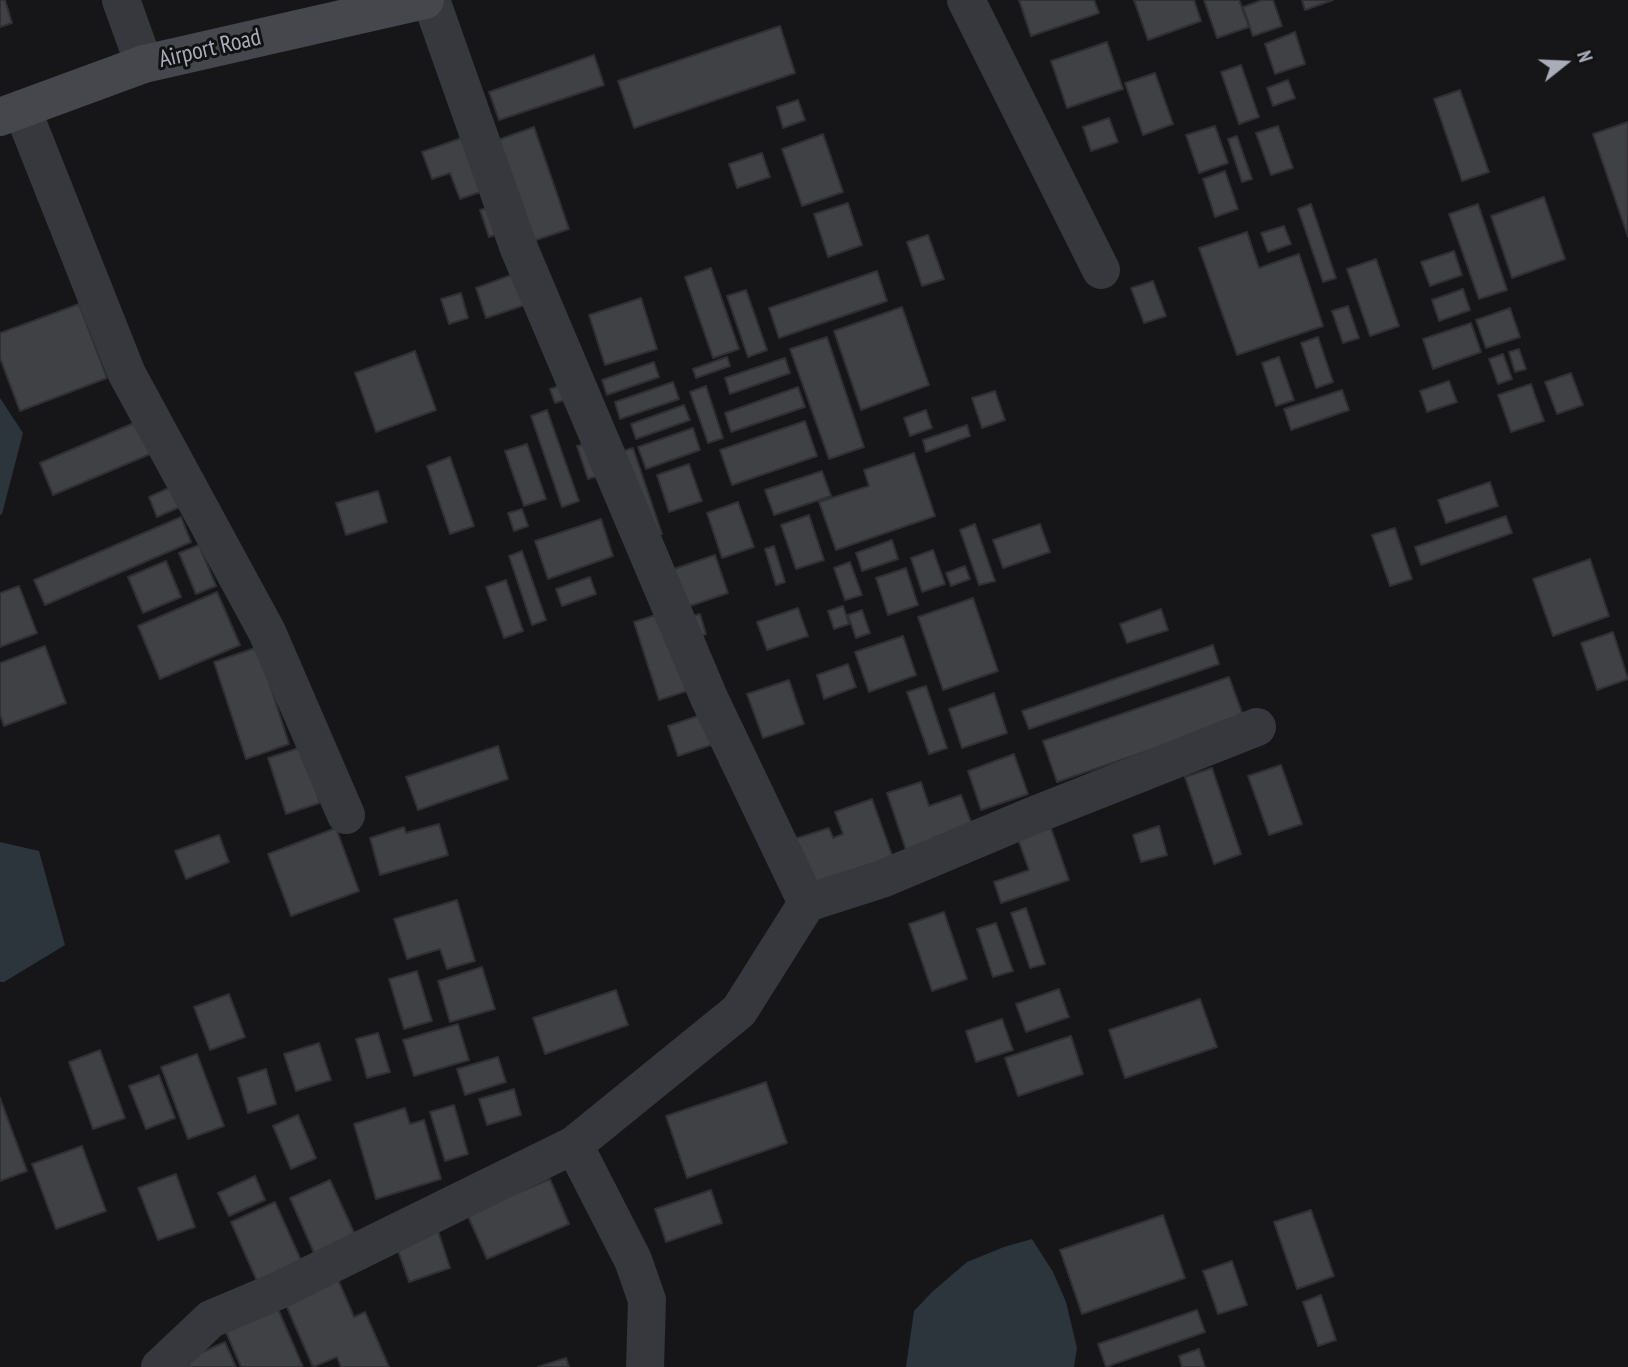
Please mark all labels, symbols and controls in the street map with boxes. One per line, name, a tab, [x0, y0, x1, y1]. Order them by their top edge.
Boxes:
street label: Airport Road	[156, 23, 264, 75]
north arrow	[1530, 28, 1600, 98]
text: N	[1572, 48, 1598, 65]

